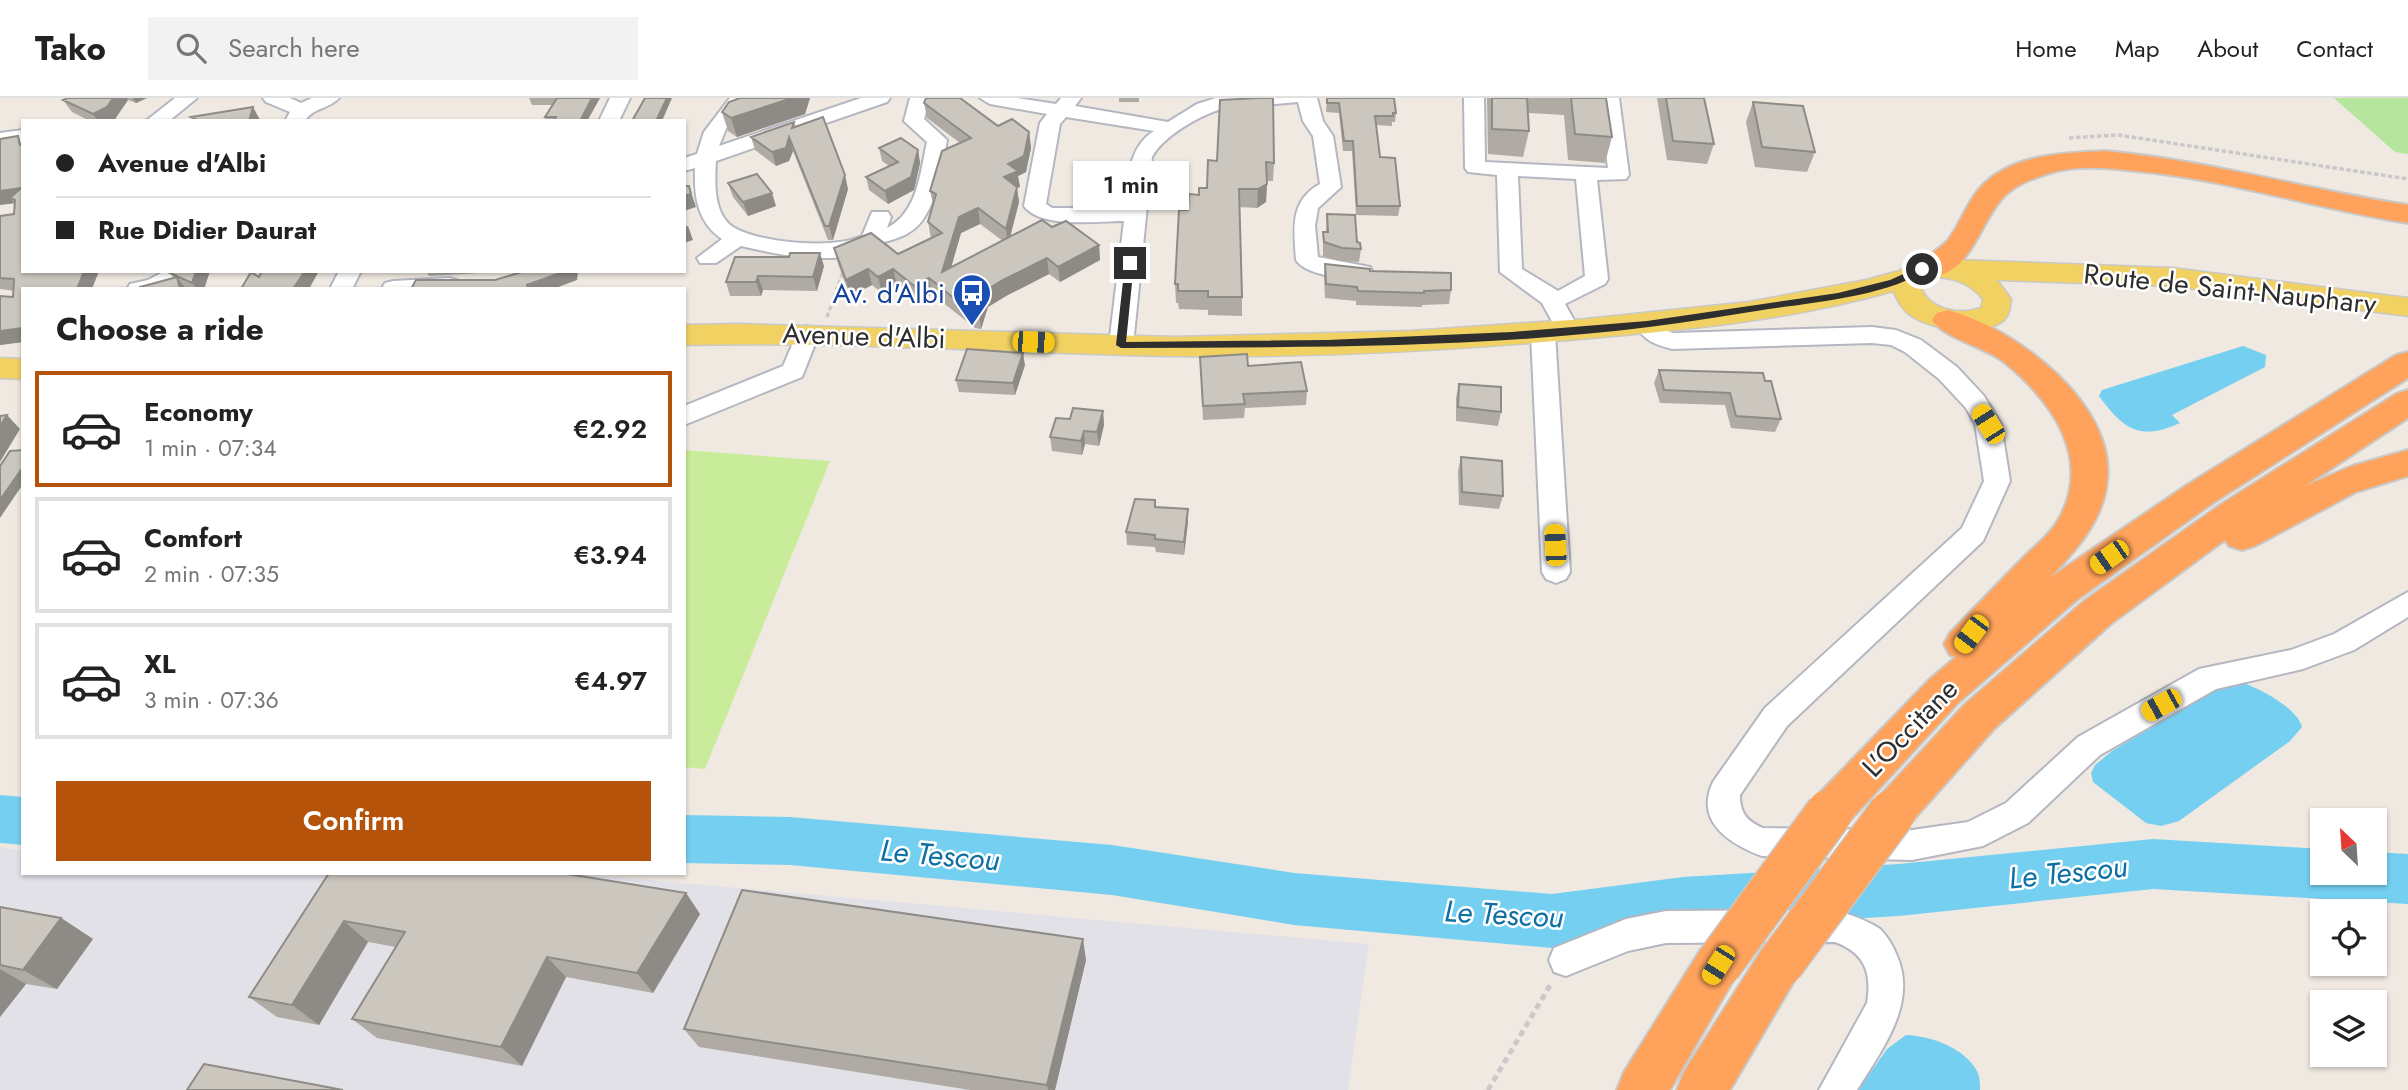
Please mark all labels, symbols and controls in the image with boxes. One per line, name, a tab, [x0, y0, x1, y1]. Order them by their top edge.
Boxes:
search box	[148, 17, 638, 80]
text: Tako	[35, 25, 106, 72]
icon: search	[172, 29, 210, 67]
text: Search here	[228, 29, 360, 67]
text: Home	[2015, 31, 2077, 66]
text: Map	[2115, 31, 2159, 66]
text: About	[2197, 31, 2258, 66]
text: Contact	[2296, 31, 2373, 66]
text: Avenue d'Albi	[98, 144, 266, 182]
callout: 1 min	[1072, 162, 1188, 211]
text: 1 min	[1103, 168, 1159, 202]
text: Rue Didier Daurat	[98, 211, 316, 249]
route end	[1114, 247, 1146, 279]
route start	[1906, 253, 1938, 285]
street label: Route de Saint-Nauphary	[2082, 253, 2379, 325]
bus stop icon: Av. d'Albi	[951, 272, 993, 327]
place label: Av. d'Albi	[833, 273, 945, 314]
text: Choose a ride	[56, 306, 264, 352]
street label: Avenue d'Albi	[782, 313, 946, 359]
car	[1012, 331, 1055, 353]
text: Economy	[144, 393, 253, 431]
icon: car	[60, 398, 123, 461]
car	[1968, 401, 2009, 447]
text: €2.92	[573, 410, 647, 448]
text: 1 min · 07:34	[144, 431, 277, 465]
text: Comfort	[144, 519, 242, 557]
car	[1544, 523, 1567, 567]
icon: car	[60, 524, 123, 587]
text: €3.94	[573, 536, 647, 574]
car	[2086, 536, 2133, 578]
text: 2 min · 07:35	[144, 557, 279, 591]
car	[1950, 611, 1993, 657]
text: XL	[144, 645, 176, 683]
icon: car	[60, 650, 123, 713]
text: €4.97	[574, 662, 647, 700]
street label: L'Occitane	[1853, 670, 1967, 786]
text: 3 min · 07:36	[144, 683, 279, 717]
car	[2138, 686, 2185, 724]
button: Confirm	[56, 781, 651, 861]
north arrow	[2310, 808, 2387, 886]
map controls	[2310, 808, 2387, 1067]
water label: Le Tescou	[879, 828, 1001, 882]
water label: Le Tescou	[2006, 844, 2130, 900]
water label: Le Tescou	[1443, 889, 1565, 939]
button: locate	[2310, 899, 2387, 976]
car	[1698, 942, 1739, 988]
button: layers	[2310, 990, 2387, 1067]

